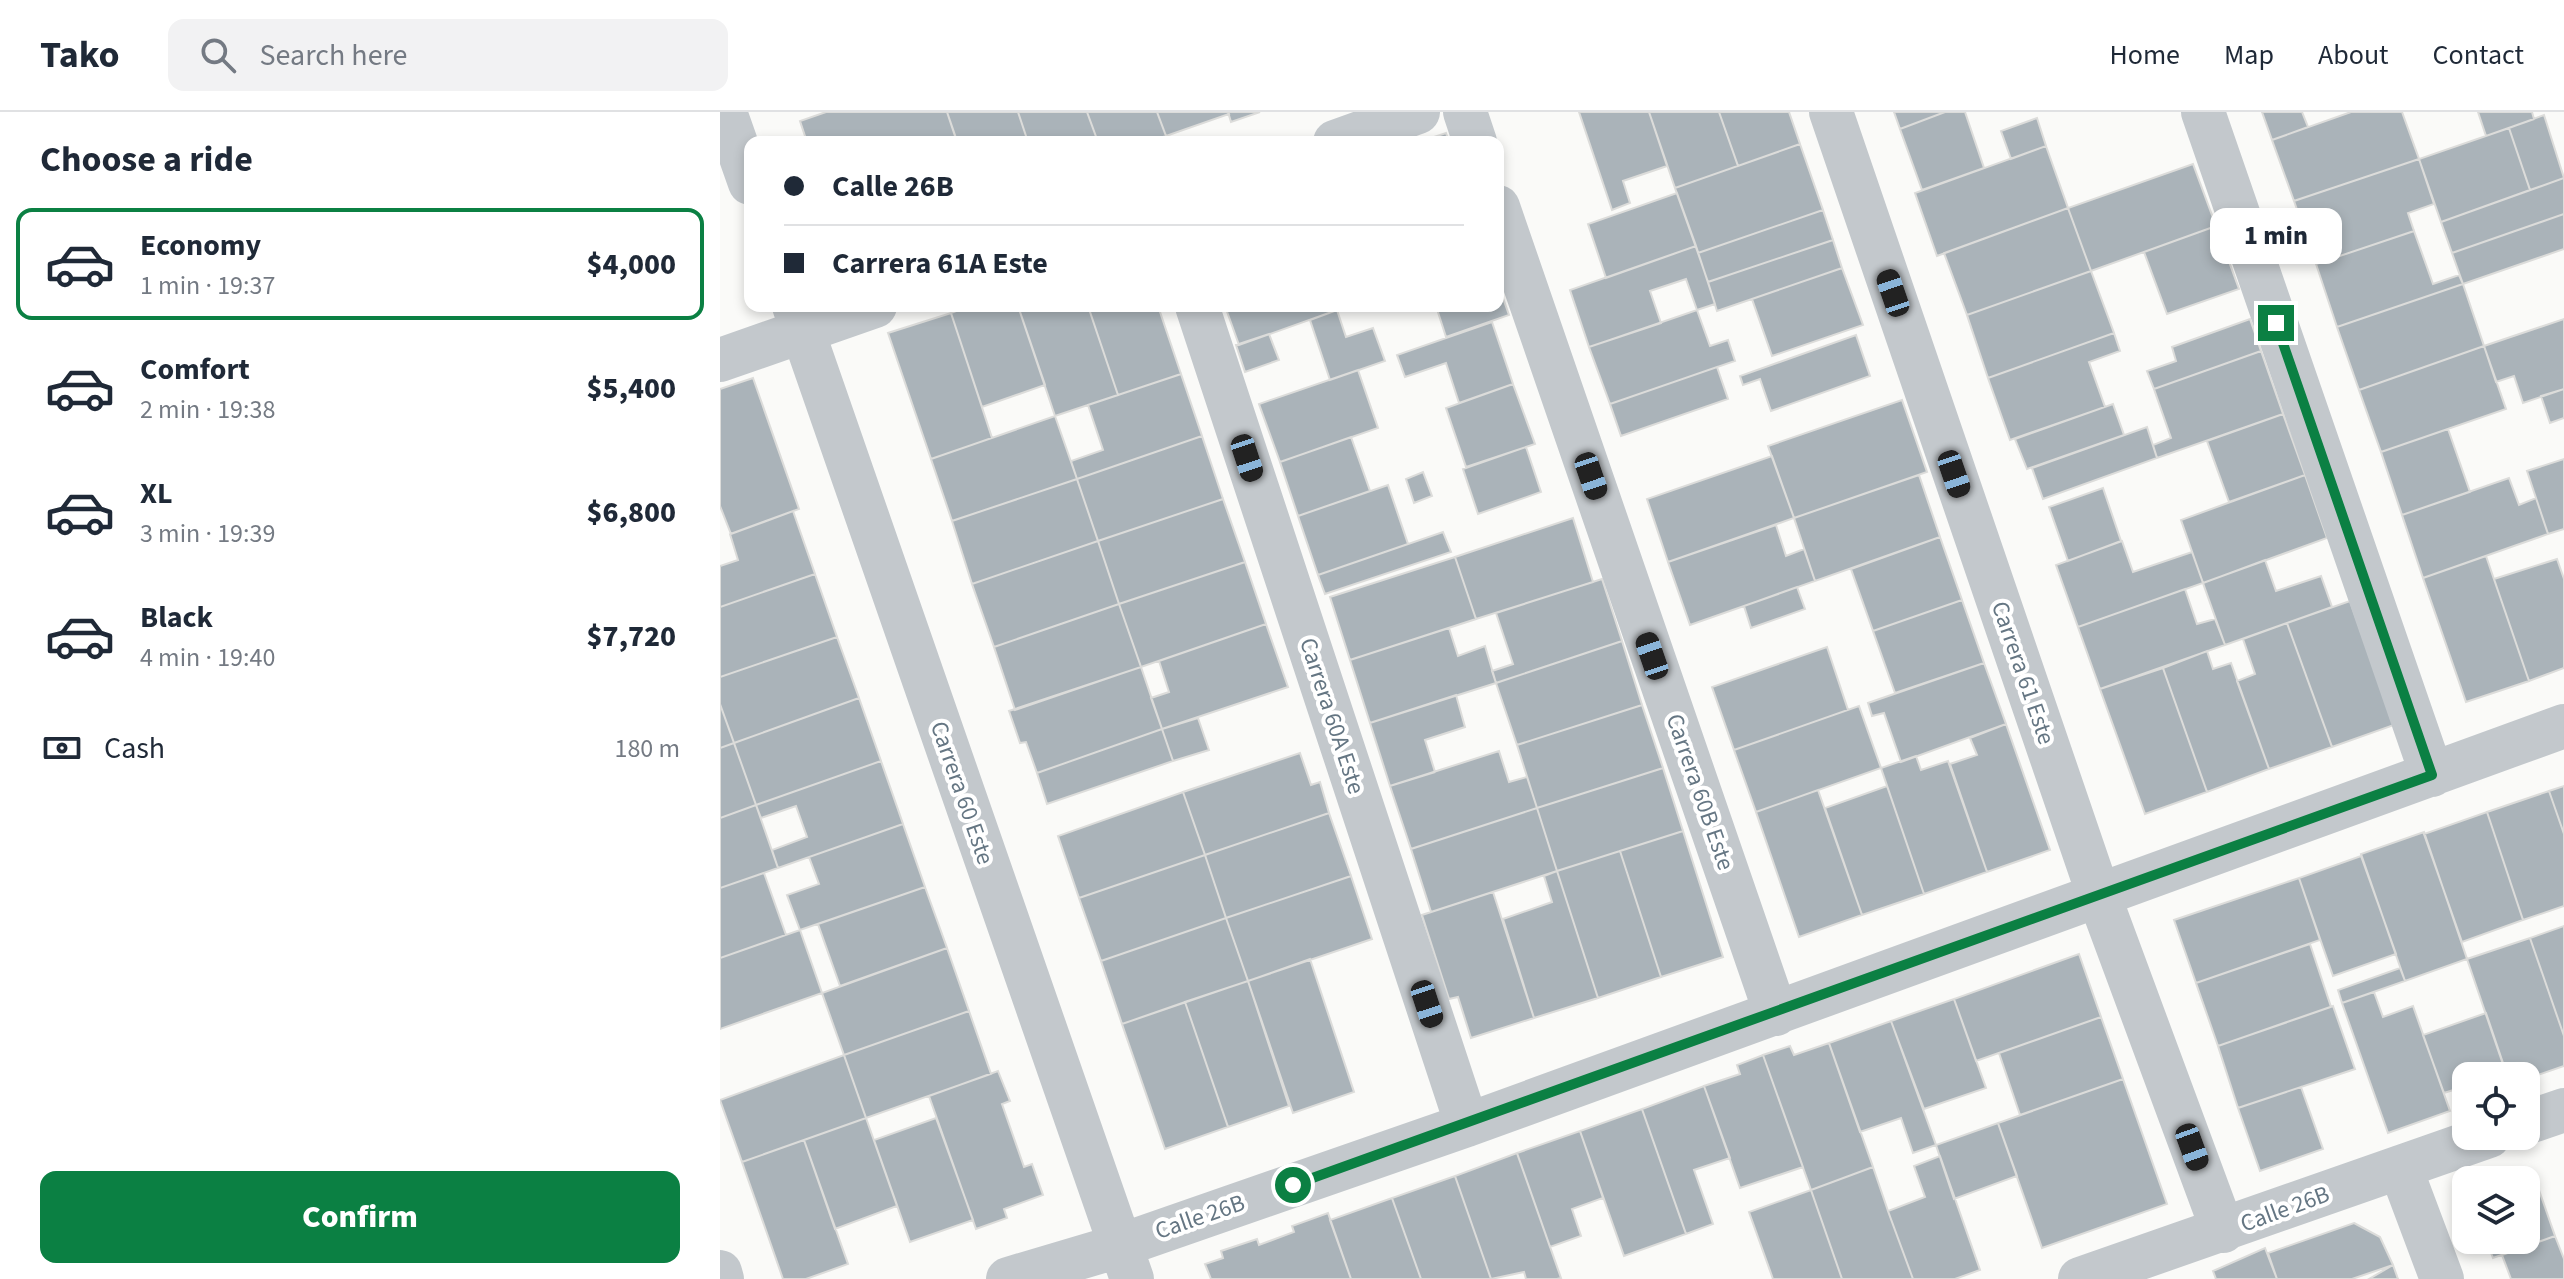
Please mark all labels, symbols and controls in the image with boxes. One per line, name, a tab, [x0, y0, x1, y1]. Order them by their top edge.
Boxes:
search box	[168, 19, 728, 91]
text: Tako	[40, 28, 120, 82]
icon: search	[196, 33, 240, 77]
text: Search here	[260, 34, 408, 77]
text: Home	[2109, 35, 2180, 75]
text: Map	[2224, 35, 2274, 75]
text: About	[2318, 35, 2389, 75]
text: Contact	[2433, 35, 2524, 75]
text: Choose a ride	[40, 134, 253, 185]
text: Calle 26B	[832, 165, 954, 208]
callout: 1 min	[2210, 207, 2342, 263]
text: 1 min	[2244, 217, 2308, 254]
text: Economy	[140, 224, 261, 267]
icon: car	[44, 228, 116, 300]
text: Carrera 61A Este	[832, 242, 1048, 285]
text: $4,000	[587, 243, 676, 286]
car	[1874, 266, 1912, 320]
text: 1 min · 19:37	[140, 267, 275, 304]
route end	[2258, 305, 2294, 341]
text: Comfort	[140, 348, 250, 391]
icon: car	[44, 352, 116, 424]
text: $5,400	[587, 367, 676, 410]
text: 2 min · 19:38	[140, 391, 275, 428]
car	[1228, 431, 1266, 485]
car	[1935, 447, 1973, 501]
car	[1572, 449, 1610, 503]
text: XL	[140, 472, 173, 515]
icon: car	[44, 476, 116, 548]
text: $6,800	[587, 491, 676, 534]
text: 3 min · 19:39	[140, 515, 275, 552]
text: Black	[140, 596, 213, 639]
street label: Carrera 61 Este	[1982, 597, 2064, 749]
icon: car	[44, 600, 116, 672]
text: $7,720	[587, 615, 676, 658]
car	[1633, 629, 1671, 683]
street label: Carrera 60A Este	[1290, 633, 1374, 799]
text: 4 min · 19:40	[140, 639, 275, 676]
street label: Carrera 60B Este	[1657, 709, 1743, 875]
street label: Carrera 60 Este	[921, 717, 1003, 869]
icon: cash	[40, 726, 84, 770]
text: Cash	[104, 727, 165, 770]
text: 180 m	[614, 730, 680, 767]
car	[1408, 977, 1446, 1031]
map controls	[2452, 1062, 2540, 1254]
button: locate	[2452, 1062, 2540, 1150]
car	[2173, 1120, 2211, 1174]
button: layers	[2452, 1166, 2540, 1254]
route start	[1275, 1167, 1311, 1203]
button: Confirm	[40, 1171, 680, 1263]
street label: Calle 26B	[2235, 1177, 2335, 1241]
street label: Calle 26B	[1150, 1185, 1250, 1249]

